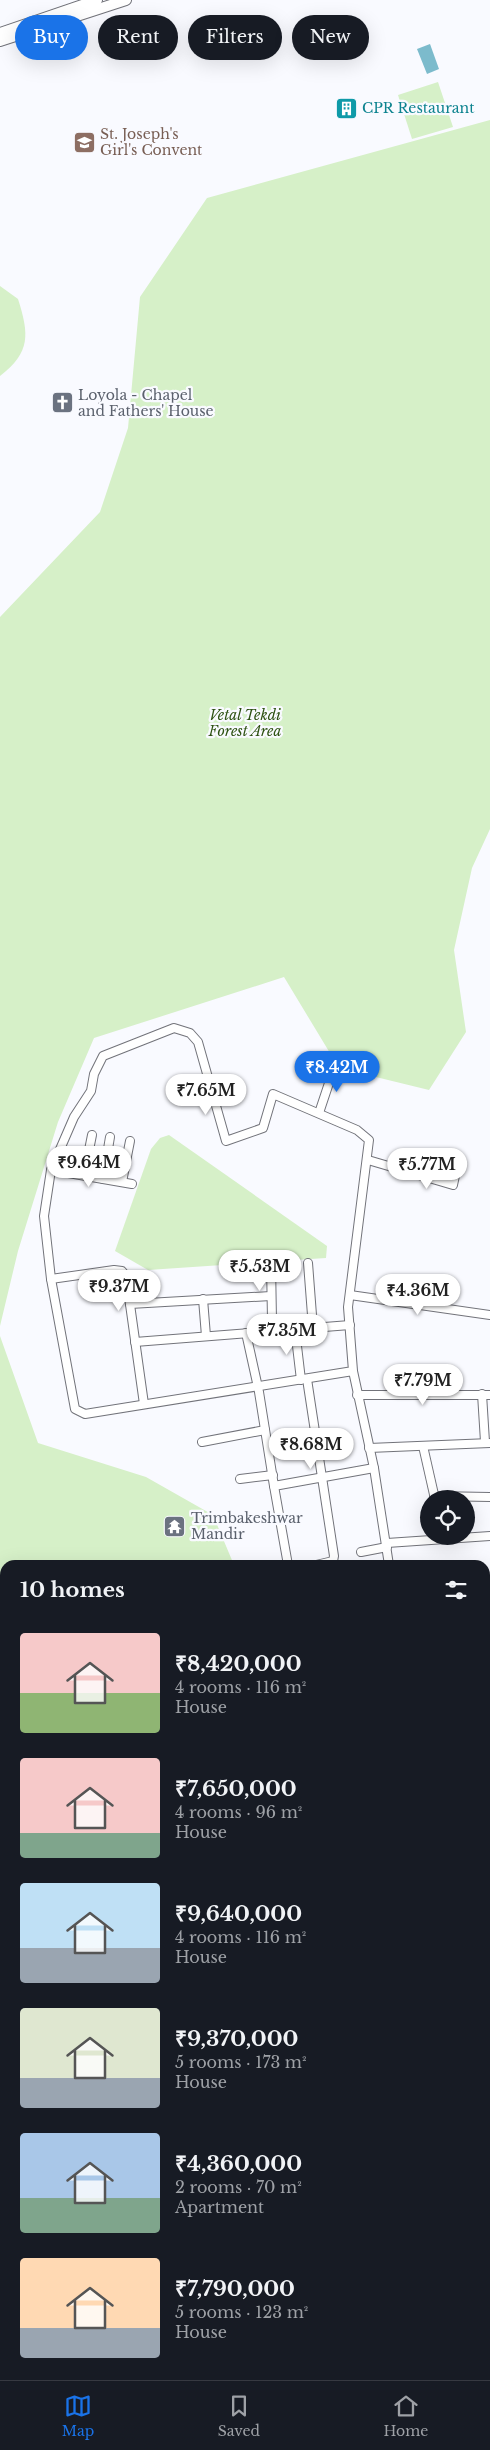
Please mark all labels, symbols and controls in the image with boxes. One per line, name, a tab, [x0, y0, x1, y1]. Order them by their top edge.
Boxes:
chip: Buy	[15, 15, 88, 60]
chip: Rent	[98, 15, 178, 60]
chip: Filters	[188, 15, 282, 60]
chip: New	[292, 15, 369, 60]
building icon: CPR Restaurant	[334, 96, 358, 120]
place label: CPR Restaurant	[362, 99, 475, 117]
place label: St. Joseph's Girl's Convent	[100, 125, 203, 159]
school or university icon: St. Joseph's Girl's Convent	[72, 130, 96, 154]
place label: Loyola - Chapel and Fathers' House	[78, 386, 214, 420]
church icon: Loyola - Chapel and Fathers' House	[50, 391, 74, 415]
park label: Vetal Tekdi Forest Area	[208, 706, 281, 740]
pin: ₹8.42M	[296, 1050, 378, 1093]
text: ₹8.42M	[306, 1057, 368, 1077]
pin: ₹7.65M	[165, 1074, 247, 1116]
text: ₹7.65M	[176, 1080, 236, 1100]
pin: ₹9.64M	[48, 1146, 130, 1188]
pin: ₹5.77M	[386, 1148, 468, 1190]
text: ₹9.64M	[57, 1152, 121, 1172]
text: ₹5.77M	[398, 1154, 456, 1174]
pin: ₹5.53M	[219, 1250, 301, 1292]
text: ₹5.53M	[230, 1256, 290, 1276]
pin: ₹9.37M	[78, 1270, 160, 1312]
pin: ₹4.36M	[377, 1274, 459, 1316]
text: ₹9.37M	[89, 1276, 149, 1296]
text: ₹4.36M	[386, 1280, 450, 1300]
pin: ₹7.35M	[246, 1314, 328, 1356]
text: ₹7.35M	[258, 1320, 316, 1340]
pin: ₹7.79M	[382, 1364, 464, 1406]
text: ₹7.79M	[394, 1370, 452, 1390]
pin: ₹8.68M	[270, 1428, 352, 1470]
text: ₹8.68M	[280, 1434, 342, 1454]
map controls	[420, 1490, 475, 1545]
button: locate	[420, 1490, 475, 1545]
place label: Trimbakeshwar Mandir	[191, 1509, 303, 1543]
temple icon: Trimbakeshwar Mandir	[163, 1514, 187, 1538]
icon: filters	[442, 1576, 470, 1604]
text: 10 homes	[20, 1577, 125, 1603]
text: ₹8,420,000	[175, 1651, 302, 1677]
icon: home	[60, 1653, 120, 1713]
text: 4 rooms · 116 m²	[175, 1677, 306, 1697]
text: House	[175, 1697, 227, 1717]
text: ₹7,650,000	[175, 1776, 297, 1802]
icon: home	[60, 1778, 120, 1838]
text: 4 rooms · 96 m²	[175, 1802, 302, 1822]
text: House	[175, 1822, 227, 1842]
text: ₹9,640,000	[175, 1901, 302, 1927]
icon: home	[60, 1903, 120, 1963]
text: 4 rooms · 116 m²	[175, 1927, 306, 1947]
text: House	[175, 1947, 227, 1967]
text: ₹9,370,000	[175, 2026, 298, 2052]
icon: home	[60, 2028, 120, 2088]
text: 5 rooms · 173 m²	[175, 2052, 307, 2072]
text: House	[175, 2072, 227, 2092]
text: ₹4,360,000	[175, 2151, 302, 2177]
icon: home	[60, 2153, 120, 2213]
text: 2 rooms · 70 m²	[175, 2177, 302, 2197]
text: Apartment	[175, 2197, 264, 2217]
text: ₹7,790,000	[175, 2276, 295, 2302]
icon: home	[60, 2278, 120, 2338]
text: 5 rooms · 123 m²	[175, 2302, 308, 2322]
text: House	[175, 2322, 227, 2342]
tab: Map	[62, 2392, 94, 2440]
tab: Saved	[218, 2392, 260, 2440]
tab: Home	[383, 2392, 428, 2440]

